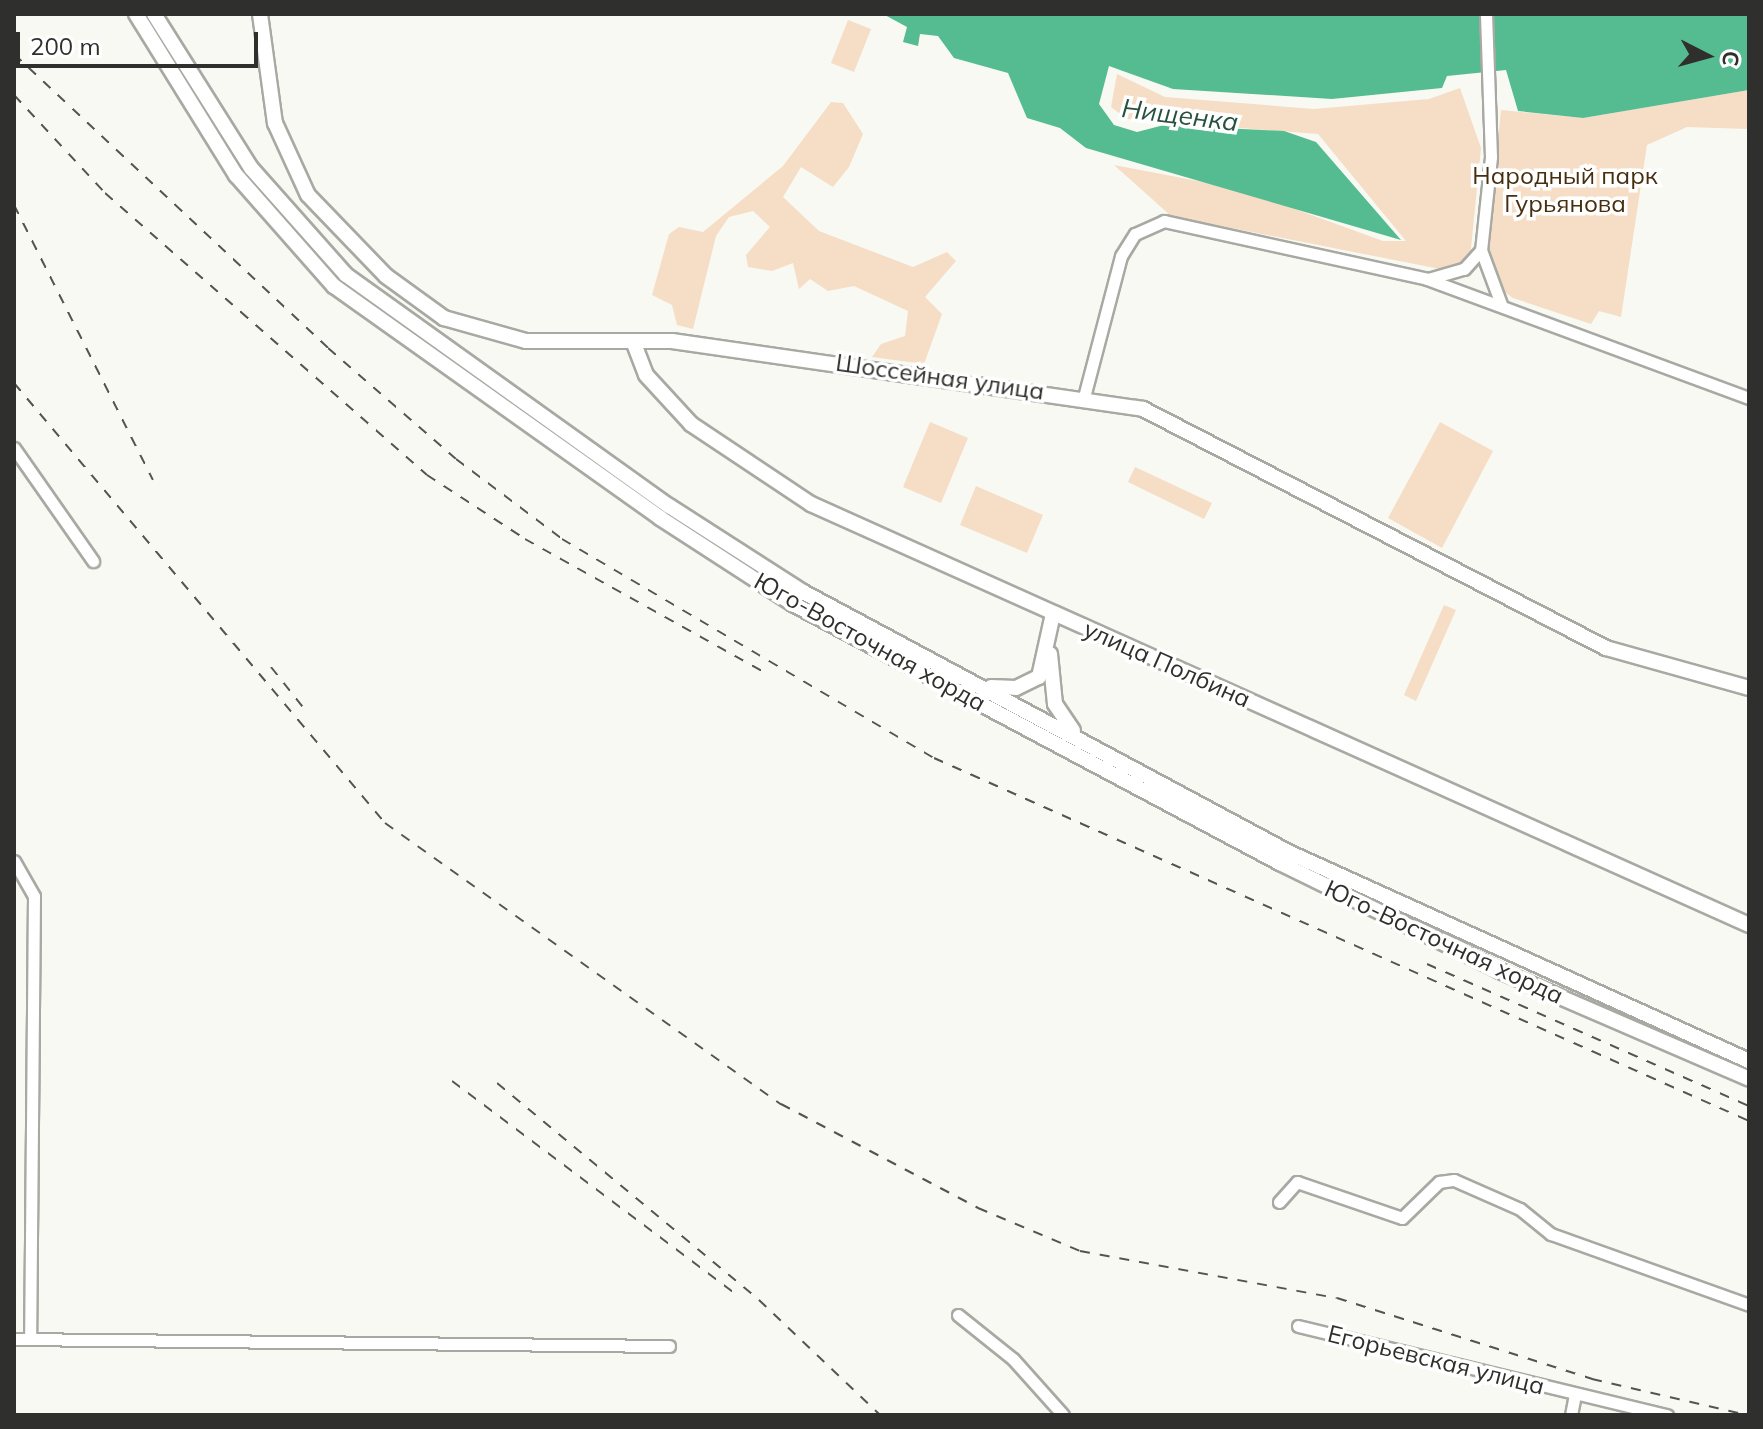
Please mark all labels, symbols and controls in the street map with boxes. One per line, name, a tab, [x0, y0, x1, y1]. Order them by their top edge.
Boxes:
scale bar	[20, 16, 262, 66]
north arrow	[1667, 16, 1747, 96]
text: 200 m	[30, 31, 101, 61]
text: С	[1716, 50, 1746, 67]
water label: Нищенка	[1120, 92, 1240, 138]
park label: Народный парк Гурьянова	[1472, 162, 1658, 218]
street label: Шоссейная улица	[834, 348, 1046, 406]
street label: Юго-Восточная хорда	[749, 566, 991, 718]
street label: улица Полбина	[1079, 614, 1255, 714]
street label: Юго-Восточная хорда	[1320, 874, 1568, 1010]
street label: Егорьевская улица	[1325, 1319, 1547, 1401]

